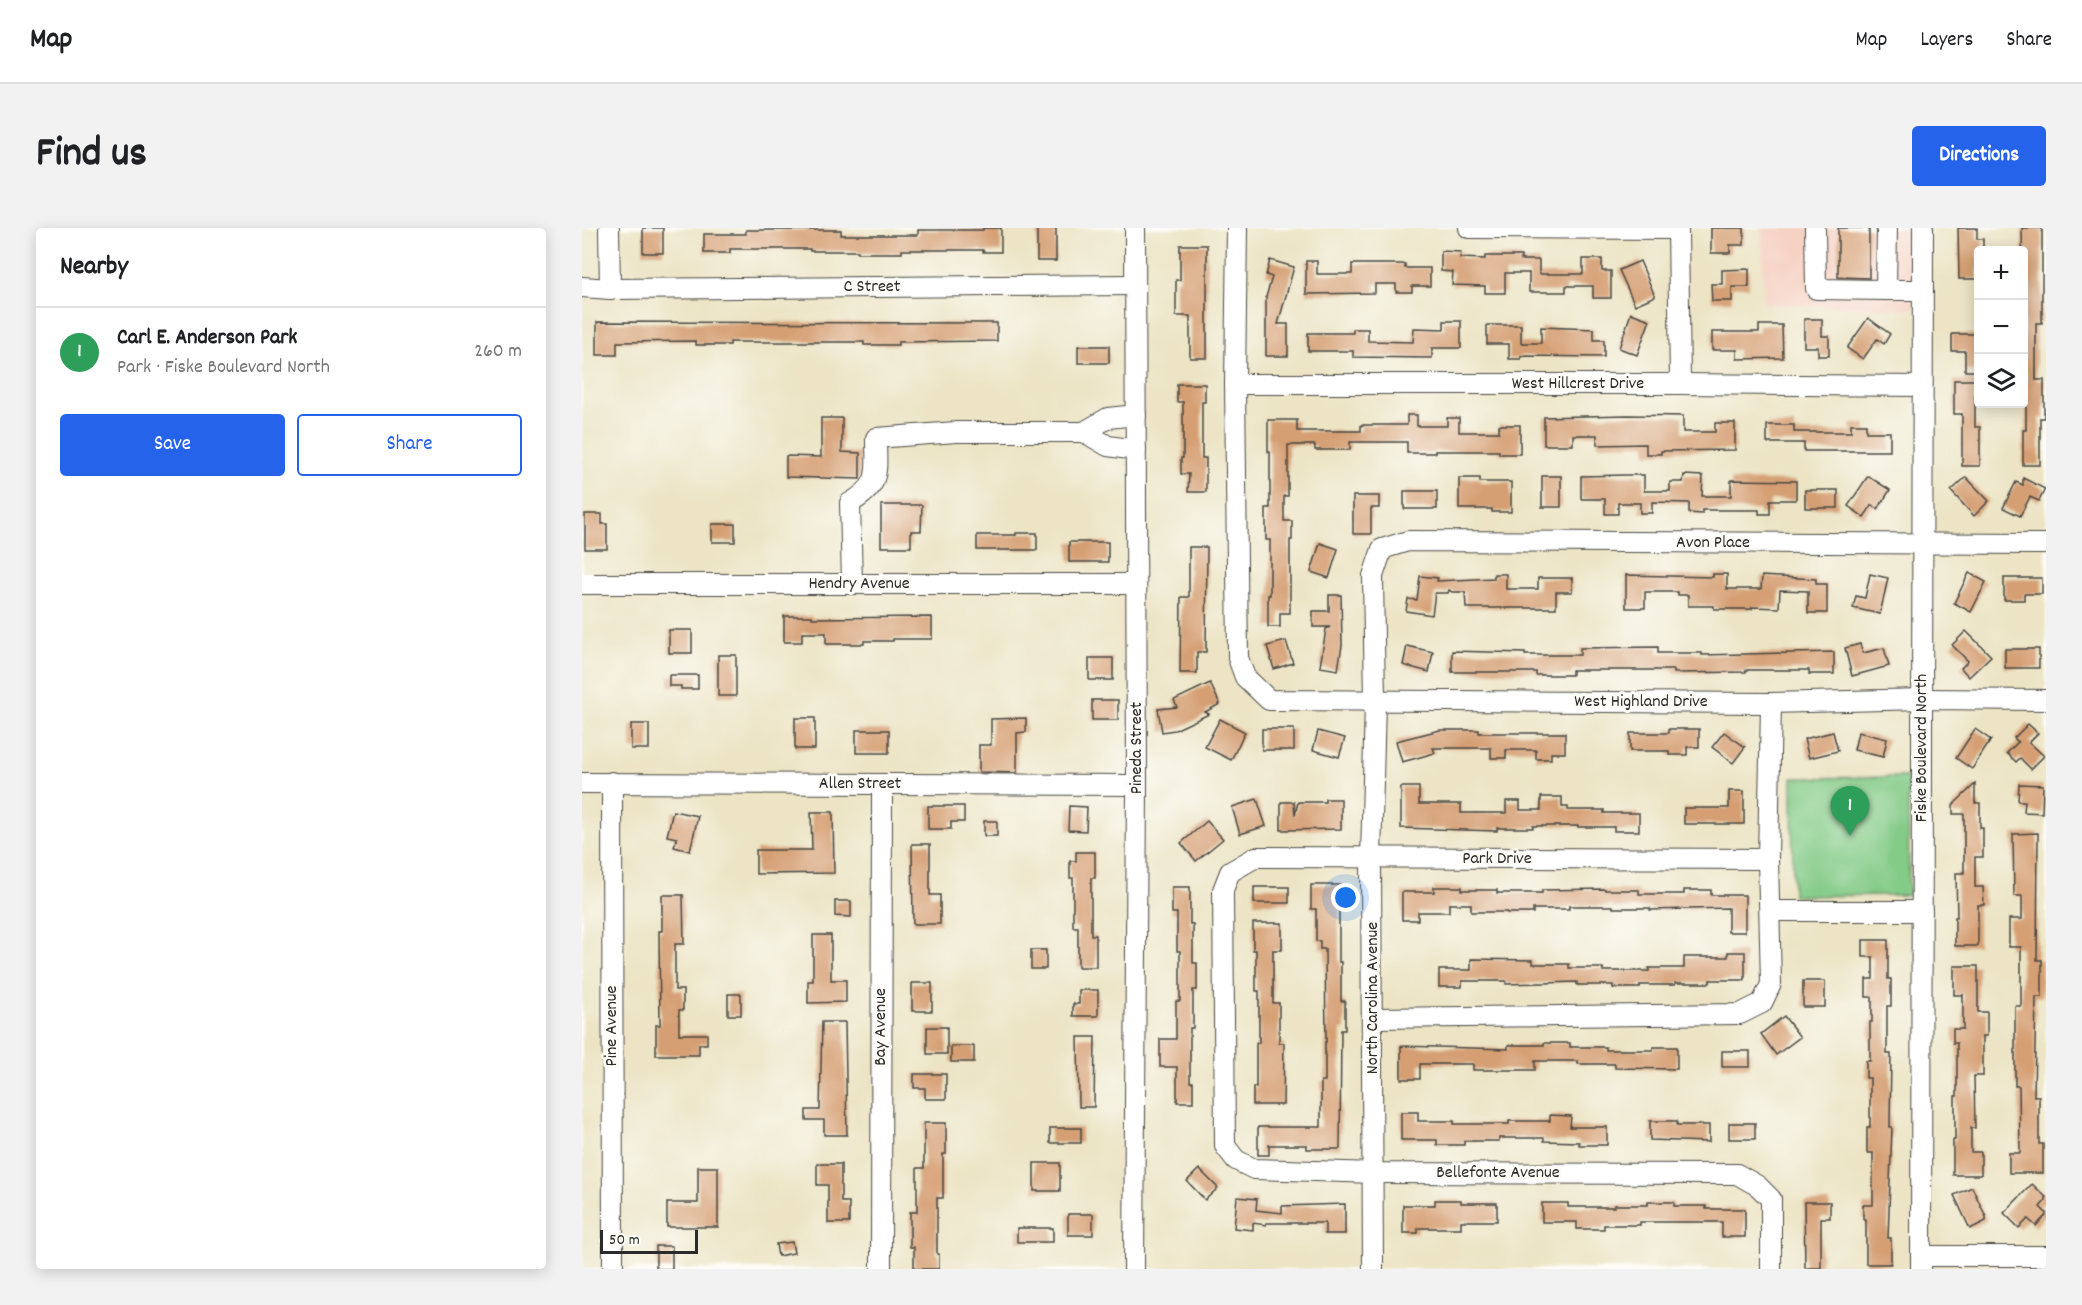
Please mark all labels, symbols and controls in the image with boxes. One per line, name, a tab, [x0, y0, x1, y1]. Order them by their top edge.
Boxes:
text: Map	[30, 21, 72, 61]
text: Map	[1856, 26, 1887, 56]
text: Layers	[1920, 26, 1973, 56]
text: Share	[2006, 26, 2052, 56]
text: Find us	[36, 126, 147, 186]
button: Directions	[1912, 126, 2046, 186]
map controls	[1974, 246, 2028, 408]
button: +	[1974, 246, 2028, 300]
text: Nearby	[60, 249, 128, 286]
street label: C Street	[844, 275, 901, 300]
button: −	[1974, 300, 2028, 354]
text: Carl E. Anderson Park	[117, 323, 297, 354]
text: 1	[77, 338, 82, 366]
text: 260 m	[474, 338, 522, 366]
text: Park · Fiske Boulevard North	[117, 354, 330, 382]
button: layers	[1974, 354, 2028, 408]
street label: West Hillcrest Drive	[1512, 372, 1644, 397]
button: Save	[60, 414, 285, 476]
button: Share	[297, 414, 522, 476]
street label: Avon Place	[1676, 531, 1750, 556]
street label: Hendry Avenue	[808, 572, 910, 597]
street label: Fiske Boulevard North	[1910, 674, 1935, 822]
street label: West Highland Drive	[1574, 690, 1708, 715]
street label: Pineda Street	[1125, 701, 1150, 794]
street label: Allen Street	[819, 772, 902, 797]
pin: 1	[1830, 786, 1870, 836]
street label: Park Drive	[1462, 847, 1532, 872]
your location	[1331, 883, 1360, 912]
street label: North Carolina Avenue	[1361, 922, 1386, 1074]
street label: Pine Avenue	[600, 985, 625, 1067]
street label: Bay Avenue	[869, 988, 894, 1066]
street label: Bellefonte Avenue	[1436, 1161, 1560, 1186]
scale bar	[600, 1227, 698, 1254]
text: 50 m	[609, 1229, 640, 1252]

